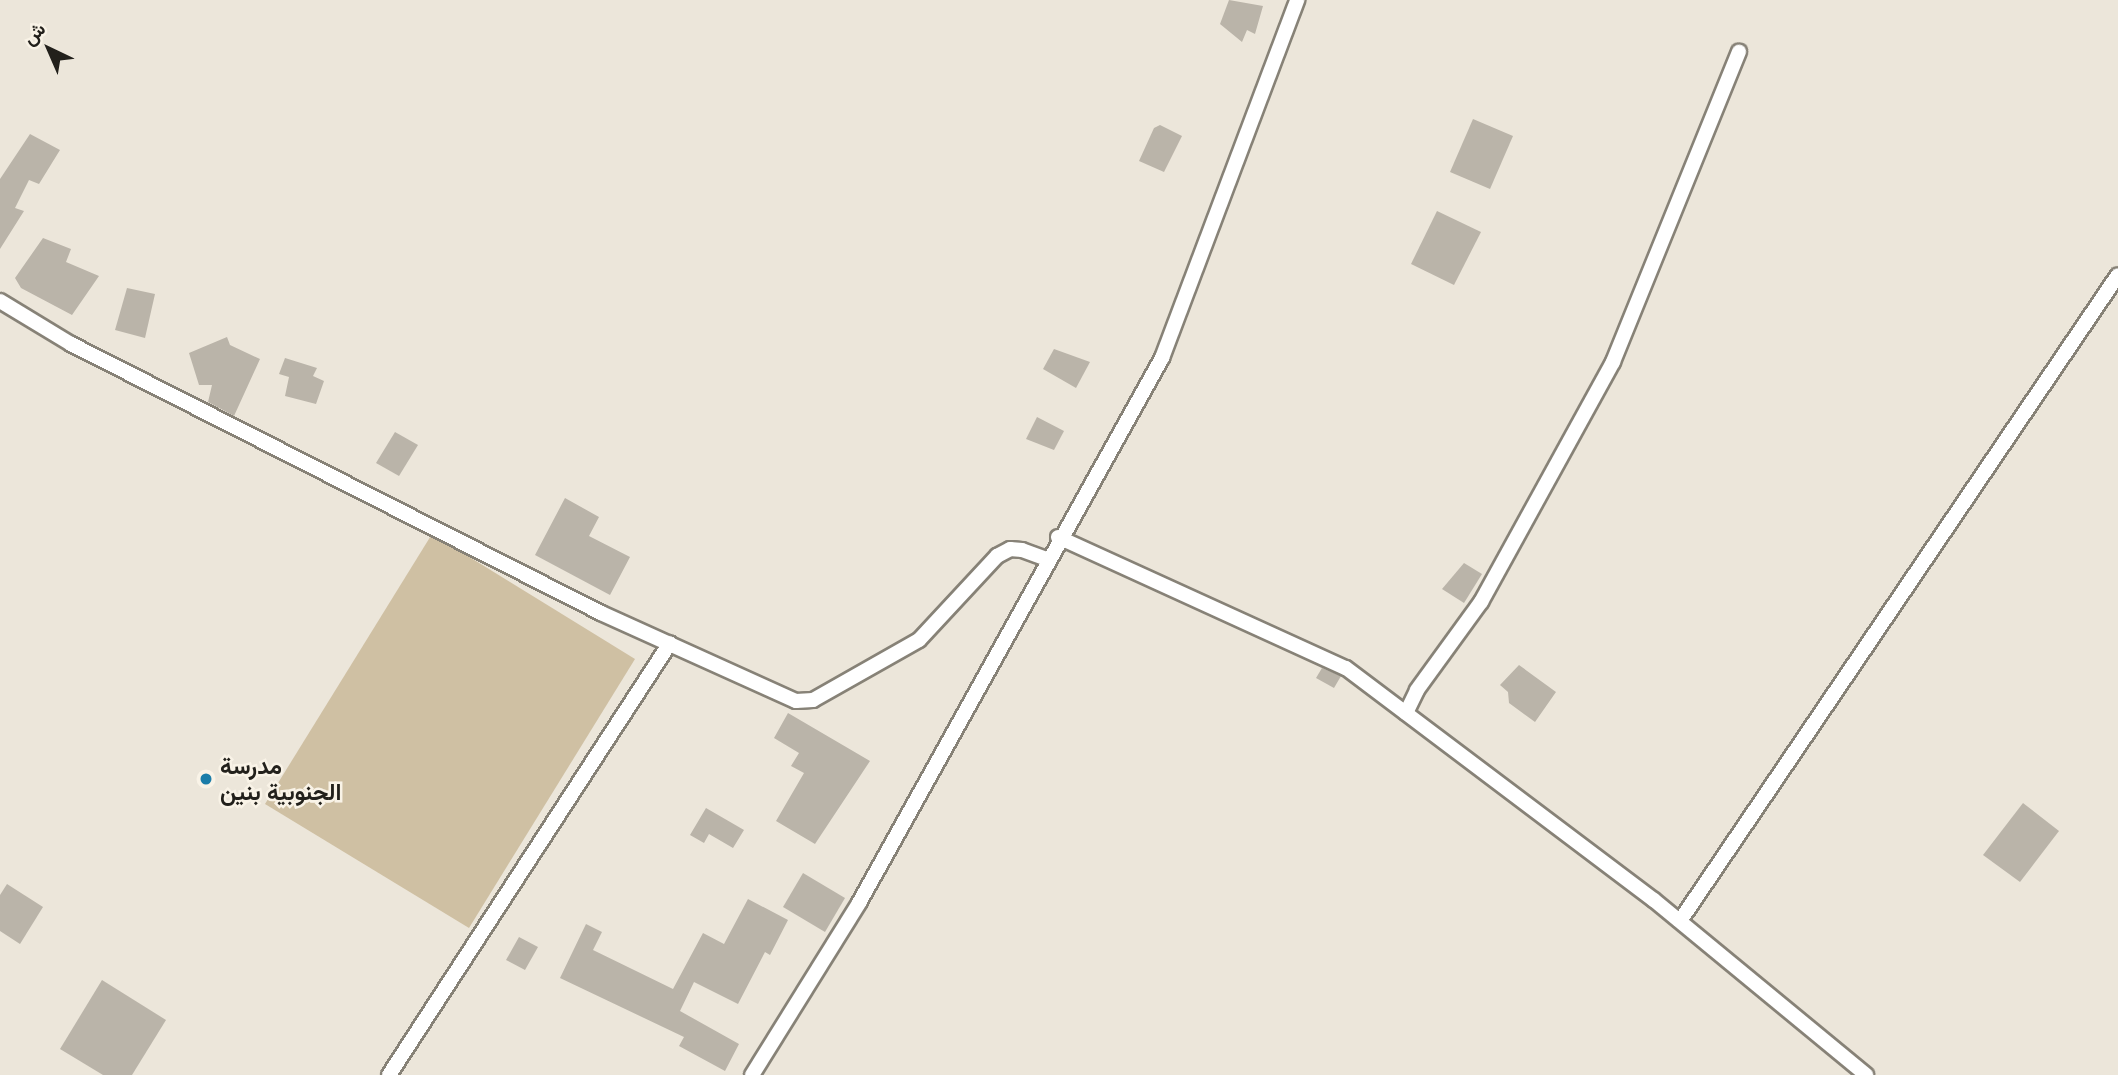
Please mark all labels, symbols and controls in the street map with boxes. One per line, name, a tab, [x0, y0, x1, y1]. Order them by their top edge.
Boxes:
north arrow	[14, 14, 84, 84]
text: ش	[19, 18, 50, 49]
place label: مدرسة الجنوبية بنين	[220, 752, 341, 806]
marker: مدرسة الجنوبية بنين	[198, 771, 214, 787]

